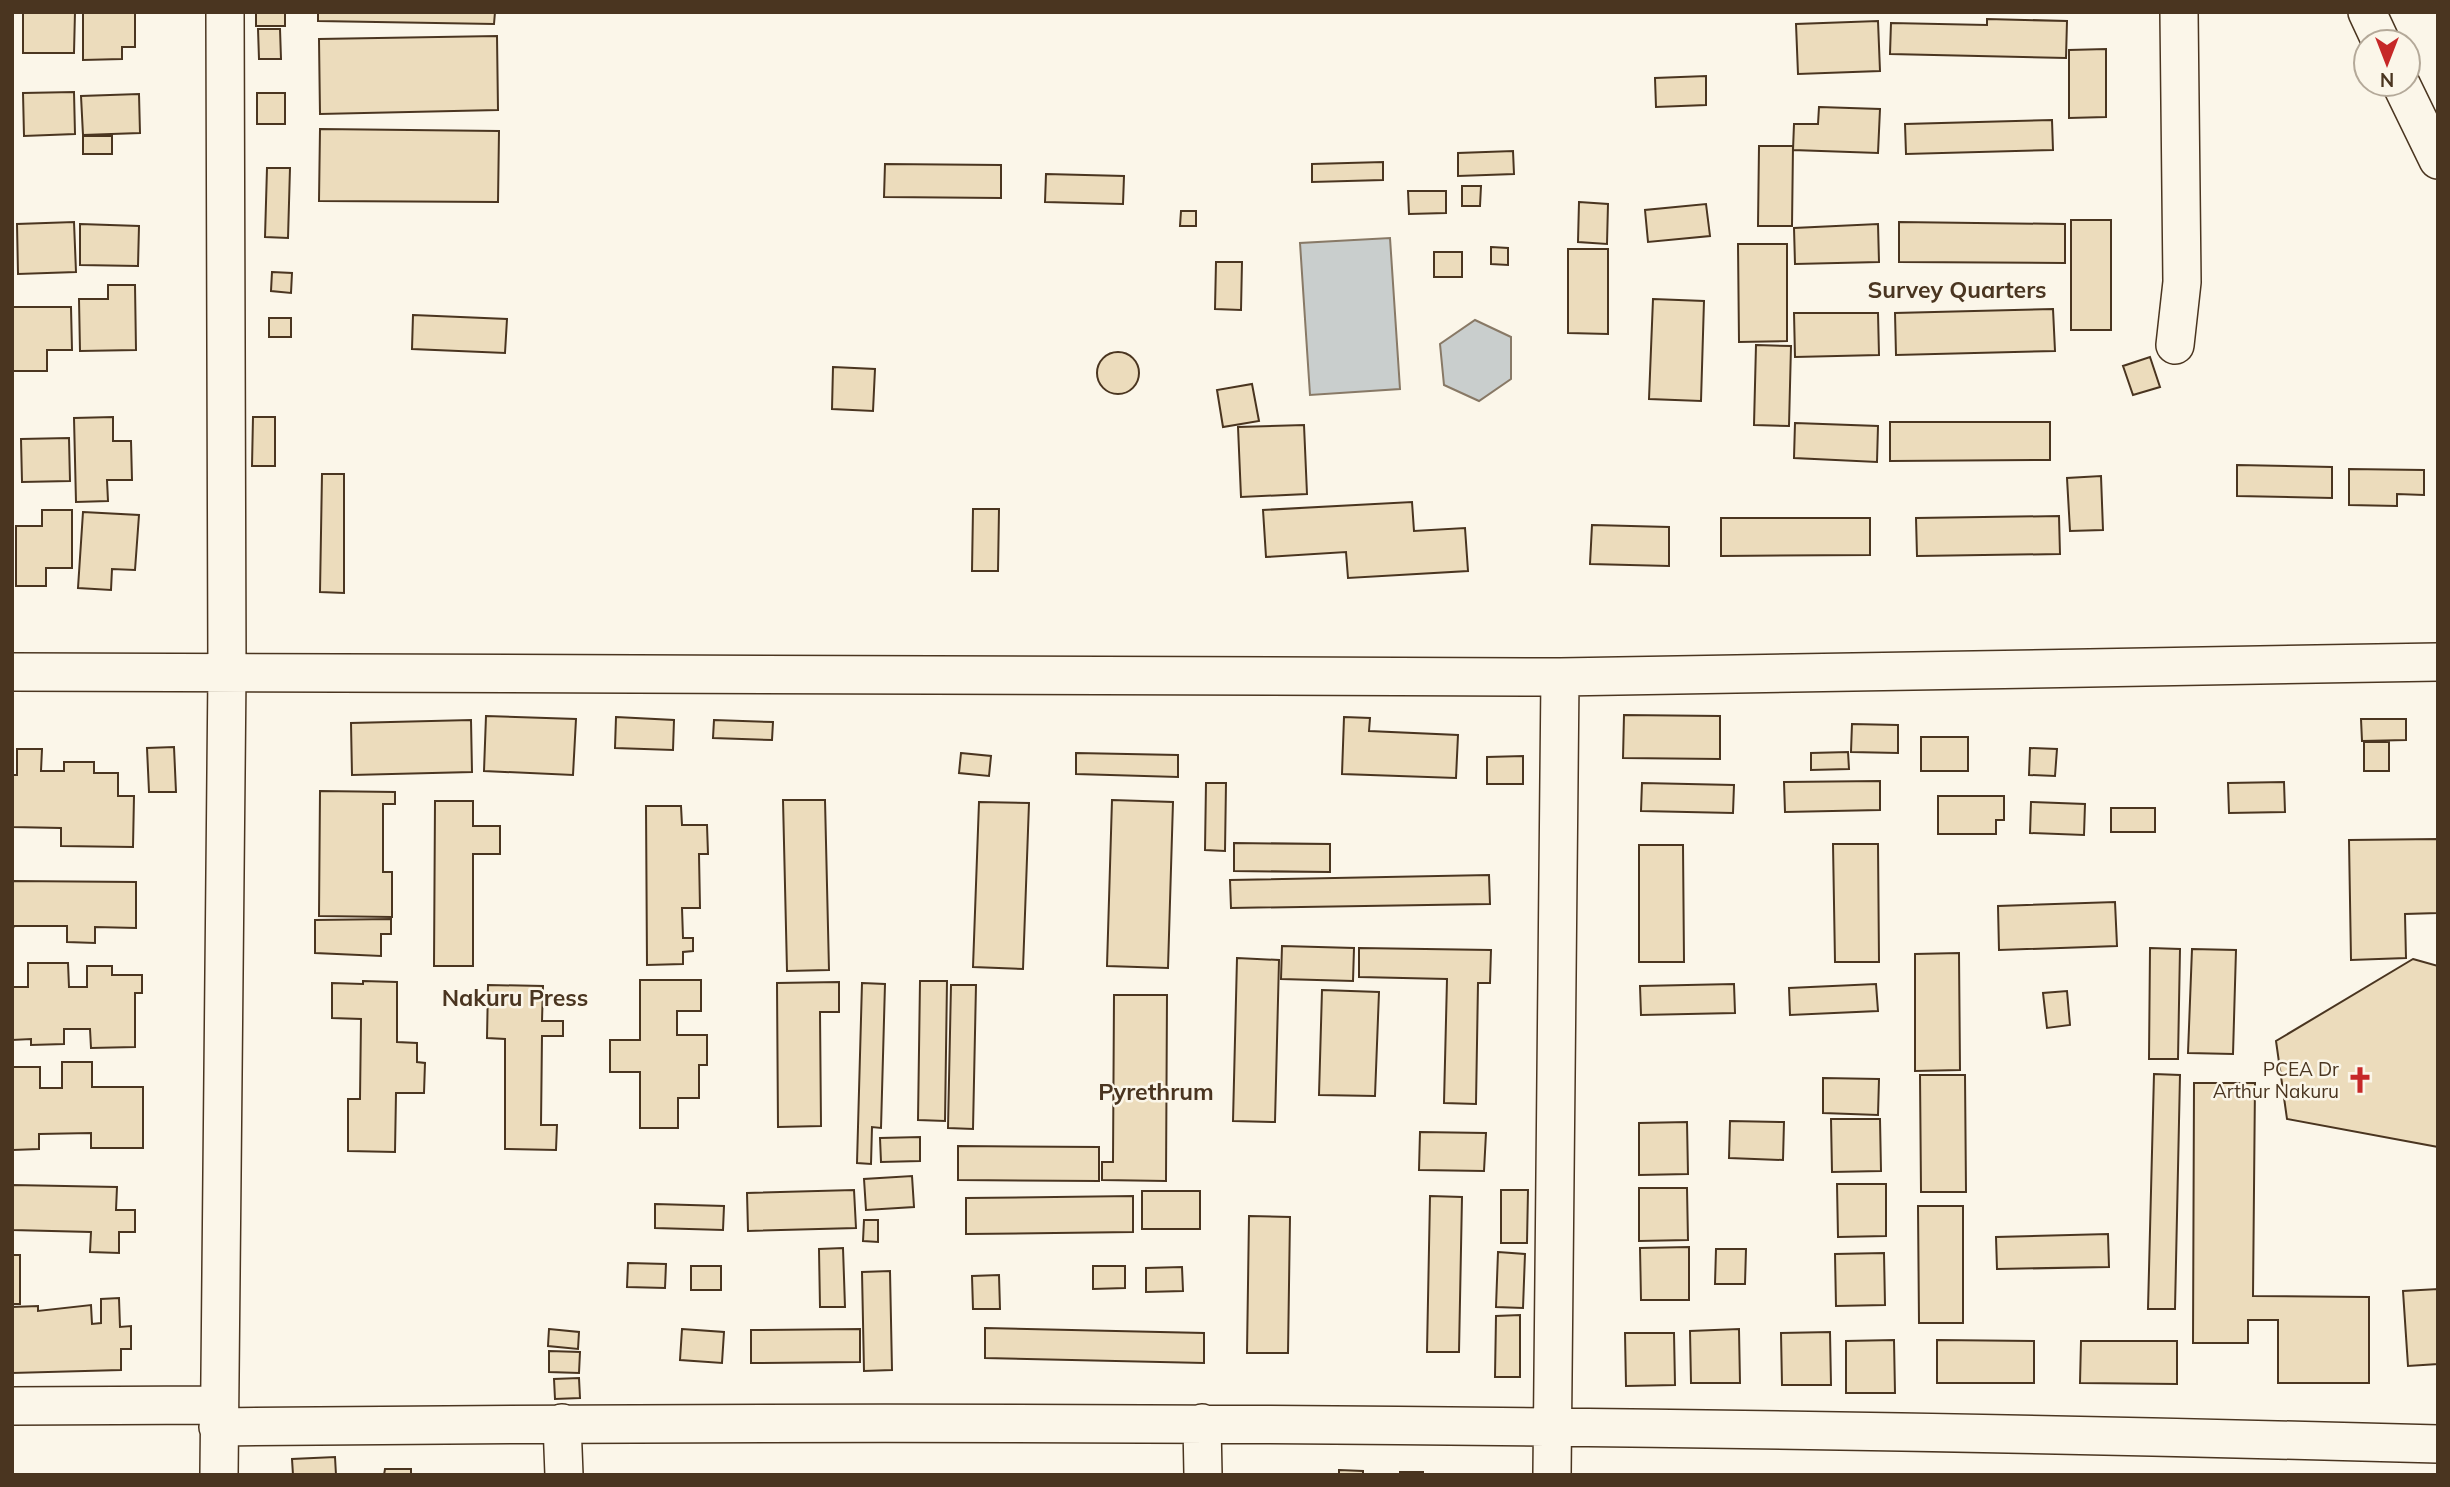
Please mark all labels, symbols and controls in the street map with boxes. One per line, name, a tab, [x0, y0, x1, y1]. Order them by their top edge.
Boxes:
north arrow	[2352, 28, 2422, 98]
text: N	[2380, 68, 2394, 92]
district label: Survey Quarters	[1867, 275, 2047, 304]
district label: Nakuru Press	[442, 983, 588, 1012]
place label: PCEA Dr Arthur Nakuru	[2213, 1057, 2339, 1103]
church icon: PCEA Dr Arthur Nakuru	[2345, 1065, 2375, 1095]
district label: Pyrethrum	[1098, 1077, 1214, 1106]

